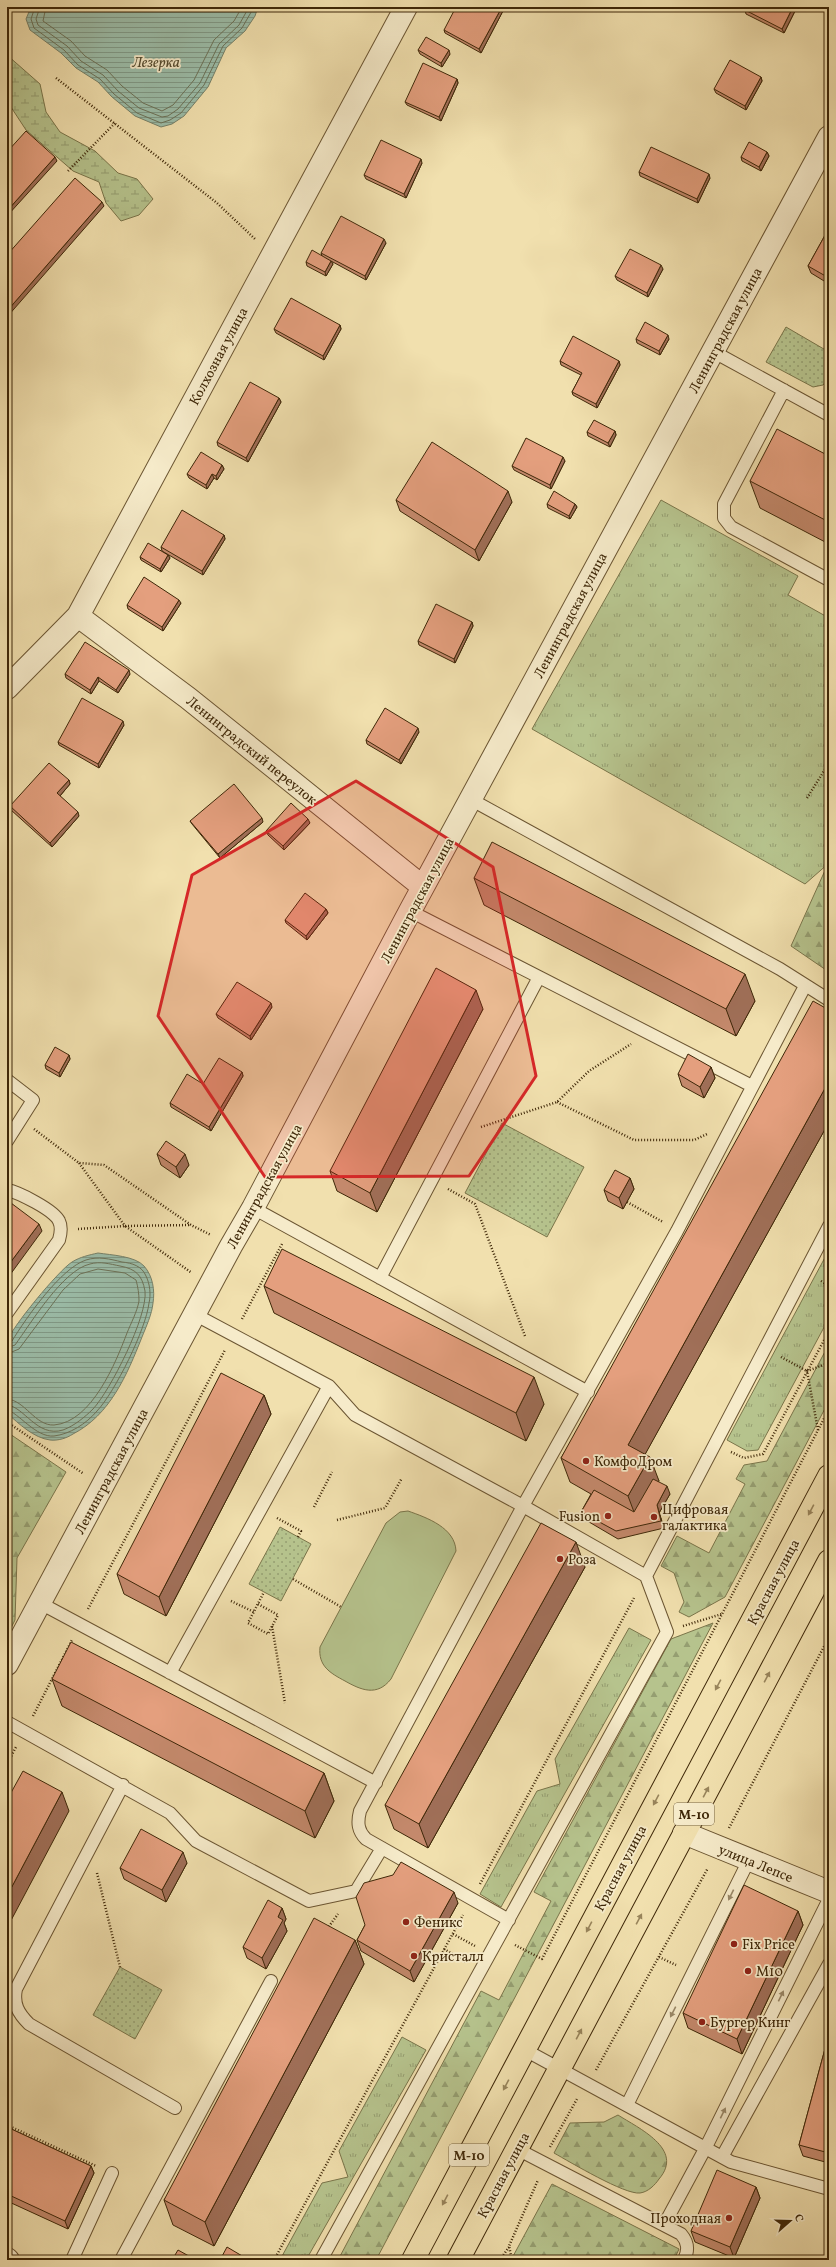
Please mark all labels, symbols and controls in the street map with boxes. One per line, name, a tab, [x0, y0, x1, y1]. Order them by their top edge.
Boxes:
water label: Лезерка	[131, 53, 180, 74]
street label: Ленинградская улица	[685, 264, 768, 397]
street label: Колхозная улица	[185, 304, 253, 409]
street label: Ленинградская улица	[530, 549, 613, 682]
street label: Ленинградский переулок	[182, 692, 321, 810]
street label: Ленинградская улица	[377, 834, 460, 967]
street label: Ленинградская улица	[223, 1121, 308, 1253]
street label: Ленинградская улица	[71, 1405, 154, 1538]
place label: КомфоДром	[594, 1453, 672, 1472]
marker: КомфоДром	[581, 1456, 591, 1466]
place label: Цифровая галактика	[662, 1501, 728, 1536]
one-way arrow	[807, 1504, 814, 1516]
place label: Fusion	[559, 1508, 600, 1527]
marker: Fusion	[603, 1511, 613, 1521]
marker: Цифровая галактика	[649, 1512, 659, 1522]
street label: Красная улица	[744, 1536, 805, 1629]
place label: Роза	[568, 1551, 596, 1570]
marker: Роза	[555, 1554, 565, 1564]
one-way arrow	[764, 1671, 770, 1683]
one-way arrow	[715, 1679, 721, 1691]
one-way arrow	[703, 1786, 709, 1798]
one-way arrow	[653, 1794, 660, 1805]
road number: М-10	[674, 1803, 714, 1825]
street label: Красная улица	[591, 1822, 652, 1915]
street label: улица Лепсе	[715, 1841, 796, 1888]
one-way arrow	[728, 1890, 735, 1901]
one-way arrow	[636, 1913, 642, 1925]
place label: Феникс	[414, 1914, 462, 1933]
marker: Феникс	[401, 1917, 411, 1927]
one-way arrow	[586, 1921, 593, 1933]
place label: Fix Price	[742, 1936, 795, 1955]
marker: Fix Price	[729, 1939, 739, 1949]
place label: Кристалл	[422, 1948, 484, 1967]
marker: Кристалл	[409, 1951, 419, 1961]
place label: М10	[756, 1963, 783, 1982]
marker: М10	[743, 1966, 753, 1976]
one-way arrow	[778, 1990, 784, 2002]
one-way arrow	[670, 2006, 676, 2017]
place label: Бургер Кинг	[710, 2014, 790, 2033]
marker: Бургер Кинг	[697, 2017, 707, 2027]
one-way arrow	[575, 2029, 582, 2040]
one-way arrow	[503, 2079, 510, 2091]
one-way arrow	[720, 2107, 726, 2118]
street label: Красная улица	[474, 2129, 535, 2222]
road number: М-10	[449, 2144, 489, 2166]
one-way arrow	[442, 2194, 449, 2205]
north arrow	[770, 2201, 810, 2241]
place label: Проходная	[650, 2210, 721, 2229]
text: С	[790, 2212, 806, 2224]
marker: Проходная	[724, 2213, 734, 2223]

